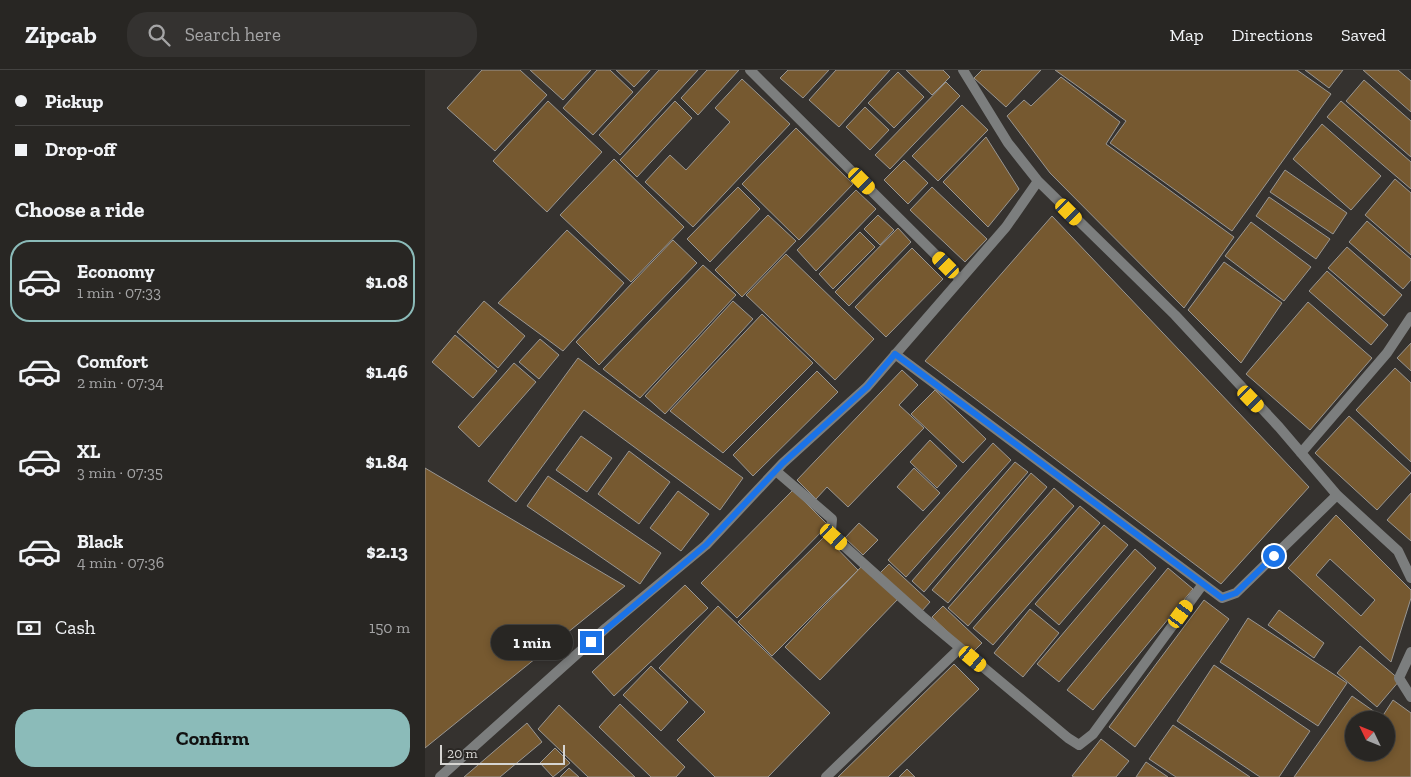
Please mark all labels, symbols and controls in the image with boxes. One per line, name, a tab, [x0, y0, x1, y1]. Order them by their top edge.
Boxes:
search box	[127, 12, 477, 57]
text: Zipcab	[25, 20, 97, 49]
icon: search	[145, 21, 173, 49]
text: Search here	[185, 23, 281, 46]
text: Map	[1169, 24, 1204, 46]
text: Directions	[1232, 24, 1313, 46]
text: Saved	[1341, 24, 1386, 46]
text: Pickup	[45, 90, 103, 113]
text: Drop-off	[45, 138, 116, 161]
car	[846, 165, 877, 197]
text: Choose a ride	[15, 196, 145, 223]
car	[1053, 196, 1084, 228]
car	[930, 249, 961, 281]
icon: car	[17, 259, 62, 304]
text: Economy	[77, 260, 155, 283]
text: $1.08	[365, 270, 408, 293]
text: 1 min · 07:33	[77, 283, 161, 302]
icon: car	[17, 349, 62, 394]
text: Comfort	[77, 350, 148, 373]
text: $1.46	[366, 360, 408, 383]
text: 2 min · 07:34	[77, 373, 164, 392]
car	[1235, 383, 1266, 415]
icon: car	[17, 439, 62, 484]
text: XL	[77, 440, 100, 463]
text: $1.84	[366, 450, 408, 473]
text: 3 min · 07:35	[77, 463, 163, 482]
car	[817, 521, 850, 553]
icon: car	[17, 529, 62, 574]
text: Black	[77, 530, 123, 553]
text: $2.13	[366, 540, 408, 563]
route start	[1263, 545, 1285, 567]
text: 4 min · 07:36	[77, 553, 164, 572]
car	[1166, 597, 1195, 631]
icon: cash	[15, 614, 43, 642]
text: Cash	[55, 616, 95, 639]
text: 150 m	[369, 618, 410, 637]
callout: 1 min	[491, 624, 573, 660]
route end	[580, 631, 602, 653]
text: 1 min	[513, 633, 551, 652]
car	[956, 644, 989, 674]
button: Confirm	[15, 709, 410, 767]
north arrow	[1345, 711, 1395, 761]
map controls	[1345, 711, 1395, 761]
scale bar	[440, 742, 565, 765]
text: 20 m	[447, 745, 478, 762]

